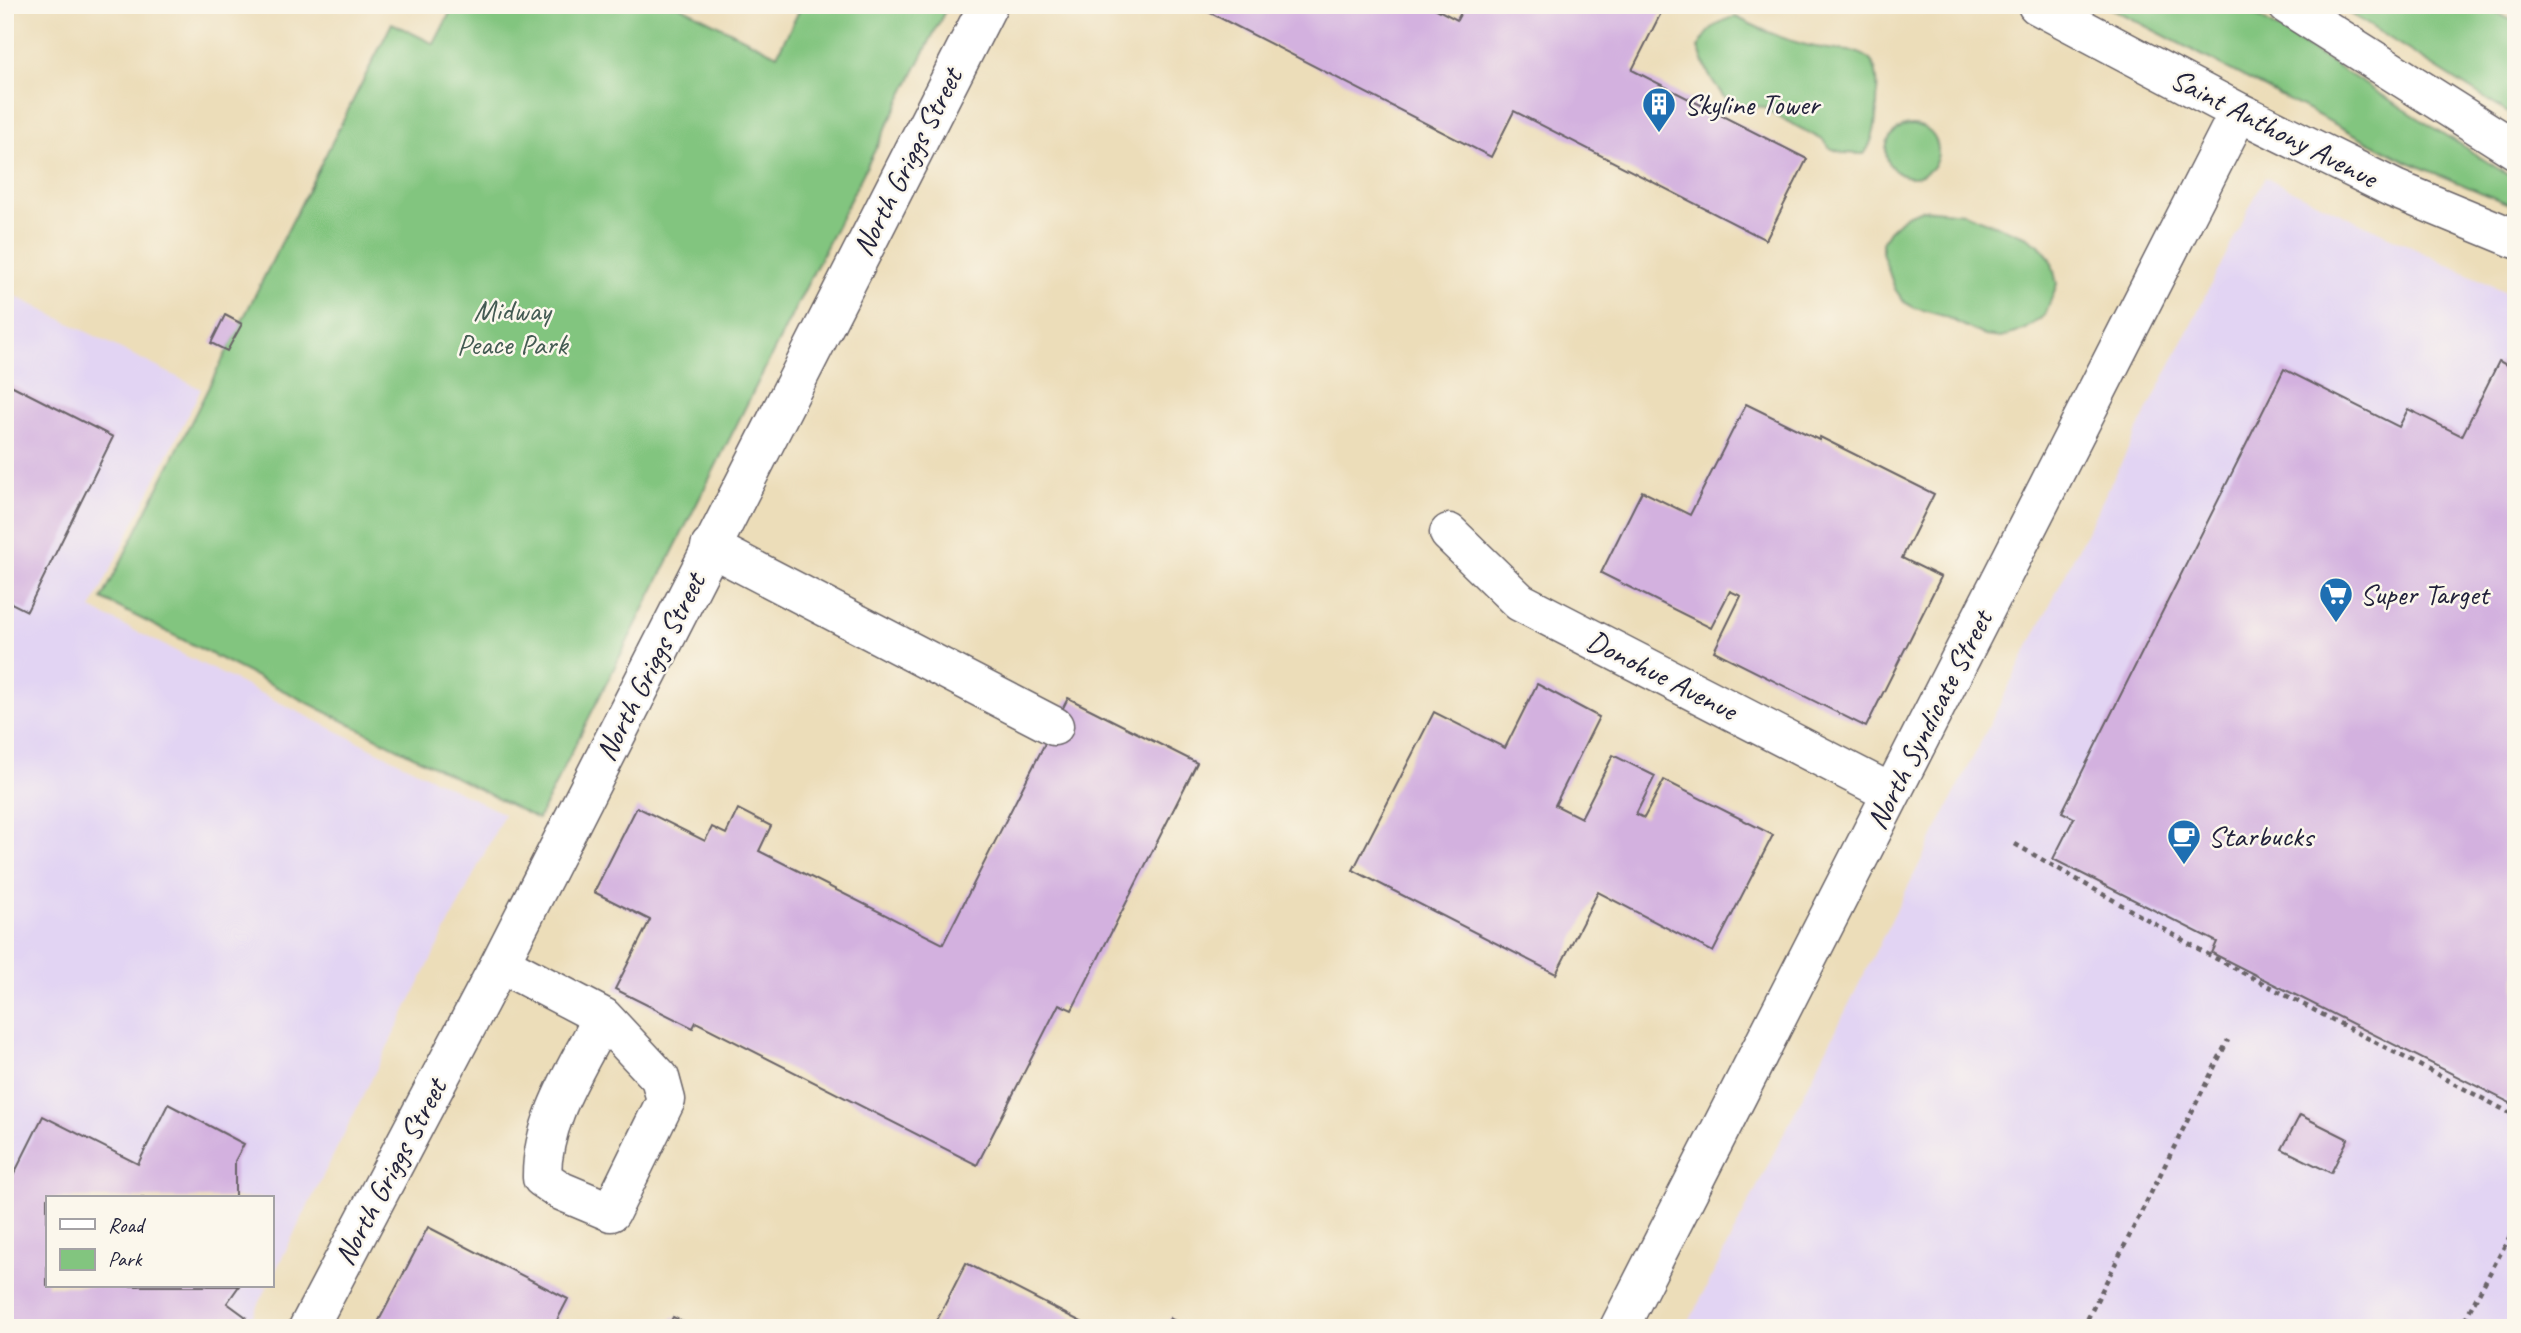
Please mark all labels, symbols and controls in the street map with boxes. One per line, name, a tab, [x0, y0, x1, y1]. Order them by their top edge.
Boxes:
street label: North Griggs Street	[843, 59, 972, 262]
street label: Saint Anthony Avenue	[2164, 60, 2386, 197]
building icon: Skyline Tower	[1640, 85, 1678, 134]
place label: Skyline Tower	[1684, 85, 1821, 123]
park label: Midway Peace Park	[457, 291, 569, 363]
street label: North Griggs Street	[586, 564, 715, 767]
supermarket icon: Super Target	[2317, 575, 2355, 624]
place label: Super Target	[2360, 575, 2491, 613]
street label: North Syndicate Street	[1858, 602, 2002, 836]
street label: Donohue Avenue	[1581, 621, 1745, 730]
cafe icon: Starbucks	[2165, 817, 2203, 866]
place label: Starbucks	[2208, 817, 2316, 855]
street label: North Griggs Street	[325, 1070, 456, 1272]
legend	[46, 1196, 273, 1288]
text: Road	[108, 1212, 147, 1238]
text: Park	[108, 1246, 143, 1272]

